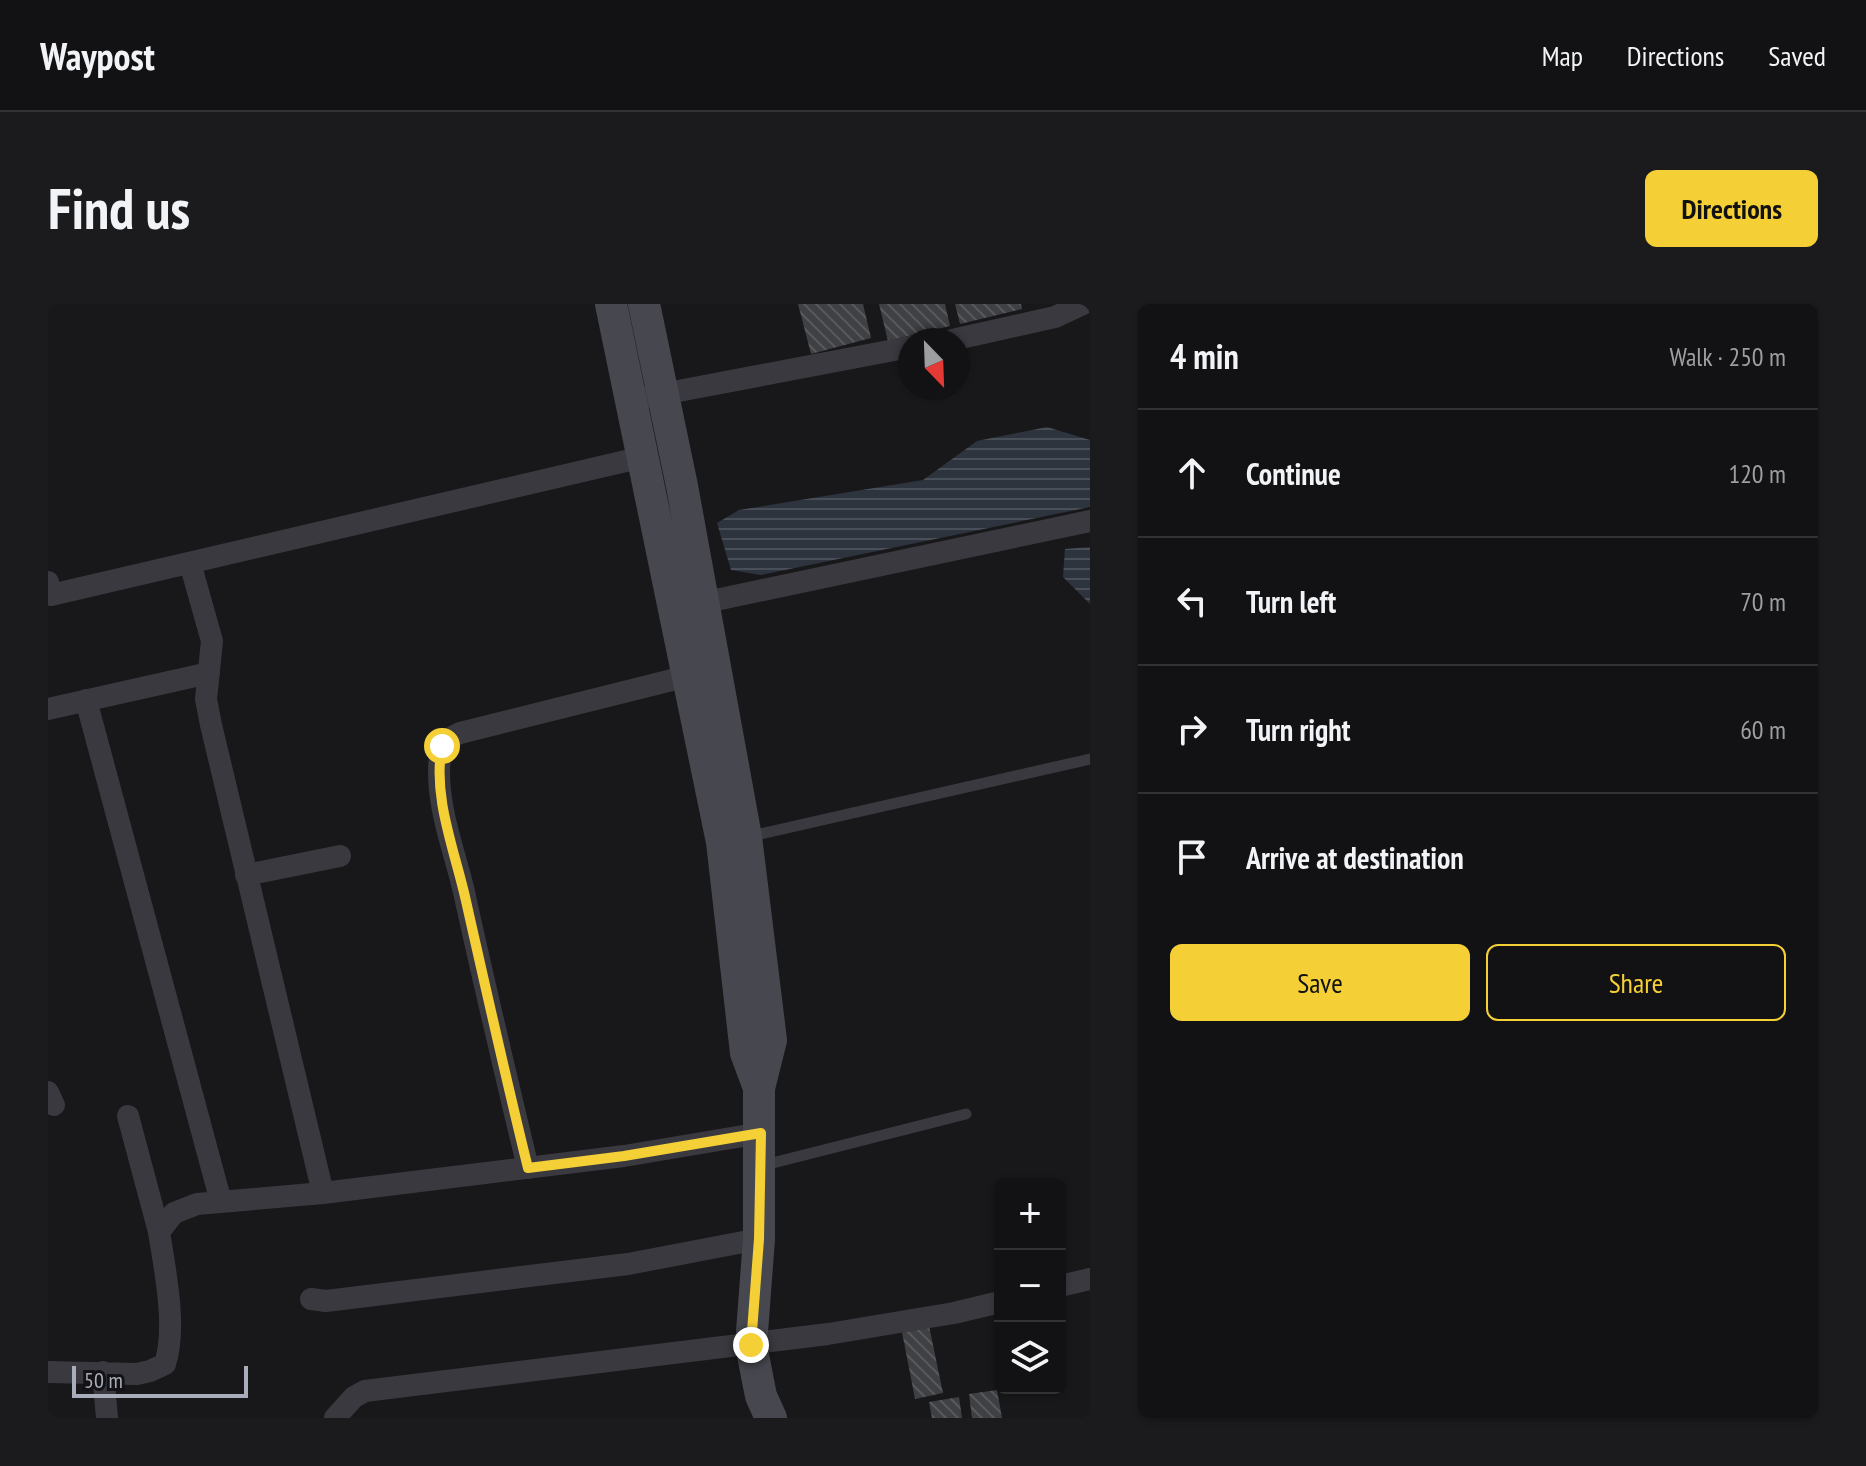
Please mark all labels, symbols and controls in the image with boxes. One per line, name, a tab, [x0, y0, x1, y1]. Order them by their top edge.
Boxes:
text: Waypost	[40, 31, 155, 80]
text: Map	[1542, 37, 1583, 74]
text: Directions	[1627, 37, 1724, 74]
text: Saved	[1768, 37, 1826, 74]
button: Directions	[1645, 170, 1818, 247]
text: Find us	[48, 172, 190, 244]
north arrow	[898, 328, 970, 400]
text: 4 min	[1170, 334, 1239, 378]
text: Walk · 250 m	[1669, 340, 1786, 373]
icon: ahead	[1170, 451, 1214, 495]
text: Continue	[1246, 454, 1341, 493]
text: 120 m	[1728, 457, 1786, 490]
icon: left	[1170, 579, 1214, 623]
text: Turn left	[1246, 582, 1336, 621]
text: 70 m	[1740, 585, 1786, 618]
icon: right	[1170, 707, 1214, 751]
text: Turn right	[1246, 710, 1350, 749]
text: 60 m	[1740, 713, 1786, 746]
route start	[424, 728, 460, 764]
icon: arrive	[1170, 835, 1214, 879]
text: Arrive at destination	[1246, 838, 1464, 877]
button: Save	[1170, 944, 1470, 1021]
button: Share	[1486, 944, 1786, 1021]
map controls	[994, 1178, 1066, 1394]
button: +	[994, 1178, 1066, 1250]
button: −	[994, 1250, 1066, 1322]
button: layers	[994, 1322, 1066, 1394]
route end	[733, 1327, 769, 1363]
scale bar	[72, 1362, 248, 1398]
text: 50 m	[84, 1366, 123, 1394]

